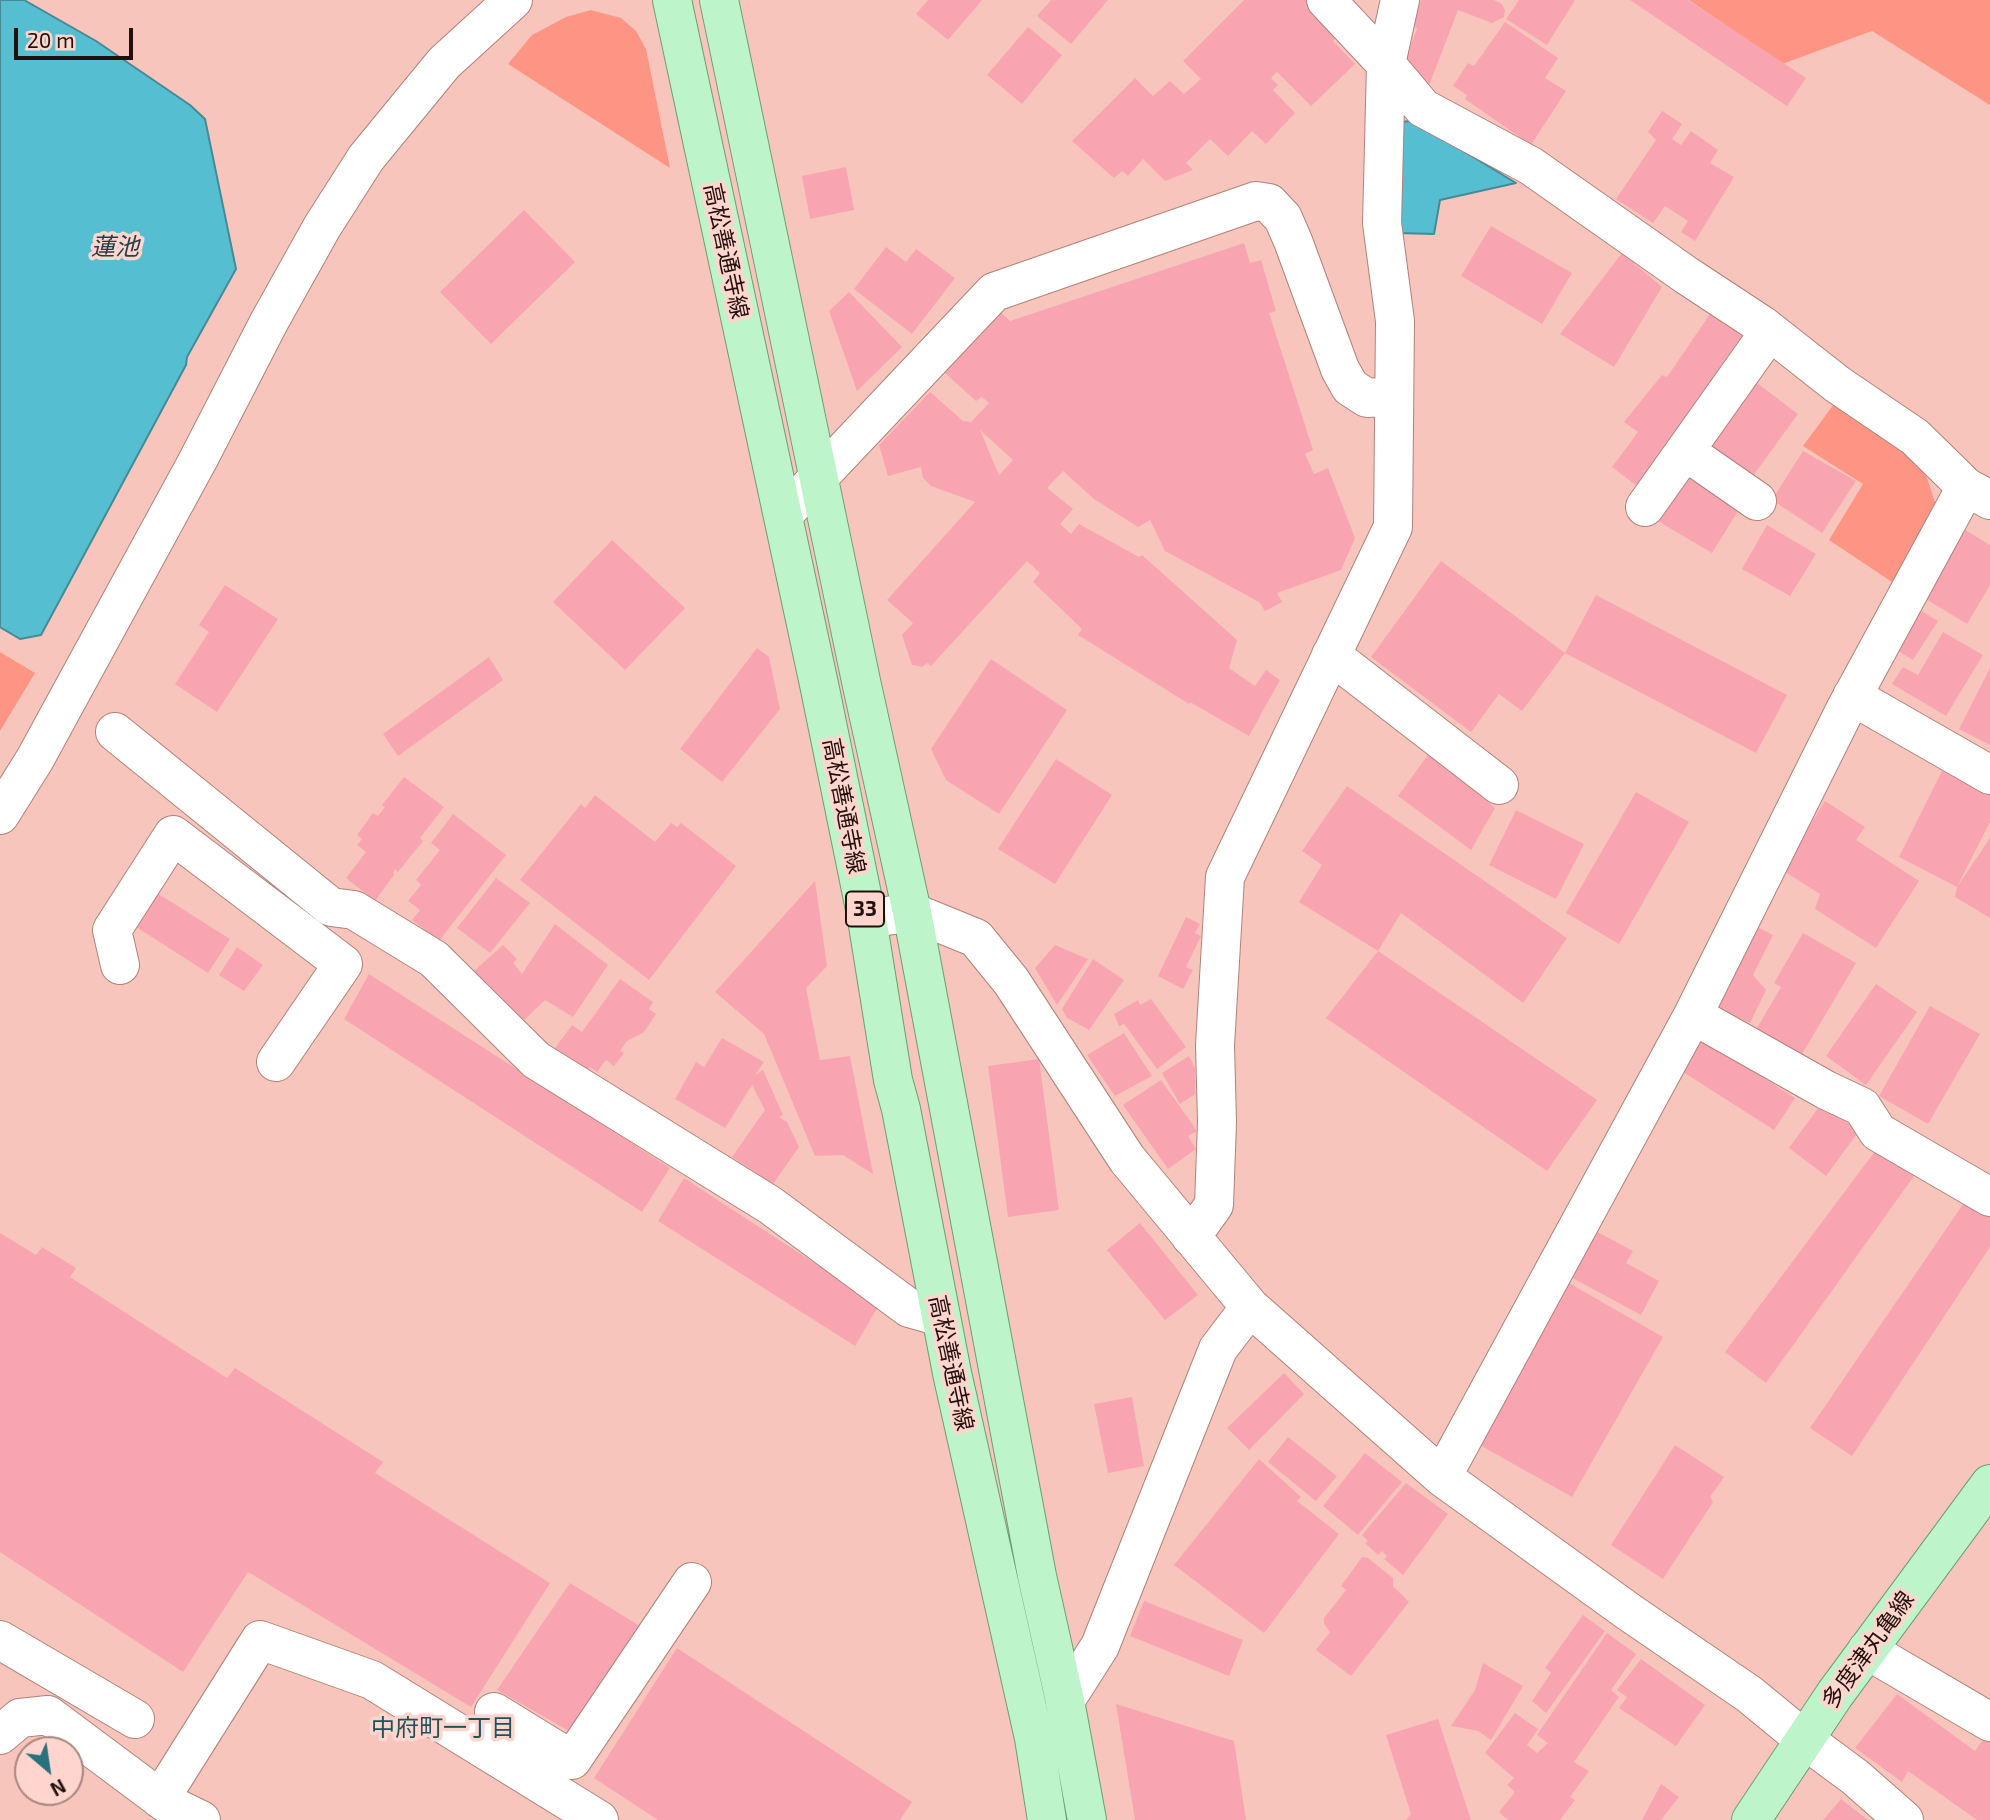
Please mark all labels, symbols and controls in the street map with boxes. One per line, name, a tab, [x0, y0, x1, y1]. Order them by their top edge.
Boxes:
scale bar	[18, 14, 136, 58]
text: 20 m	[27, 27, 75, 52]
street label: 高松善通寺線	[698, 181, 754, 321]
water label: 蓮池	[91, 233, 139, 261]
street label: 高松善通寺線	[817, 736, 871, 876]
road number: 33	[846, 892, 884, 926]
street label: 高松善通寺線	[923, 1293, 979, 1433]
street label: 多度津丸亀線	[1816, 1586, 1920, 1714]
district label: 中府町一丁目	[371, 1714, 515, 1742]
north arrow	[14, 1736, 84, 1806]
text: N	[47, 1775, 70, 1801]

